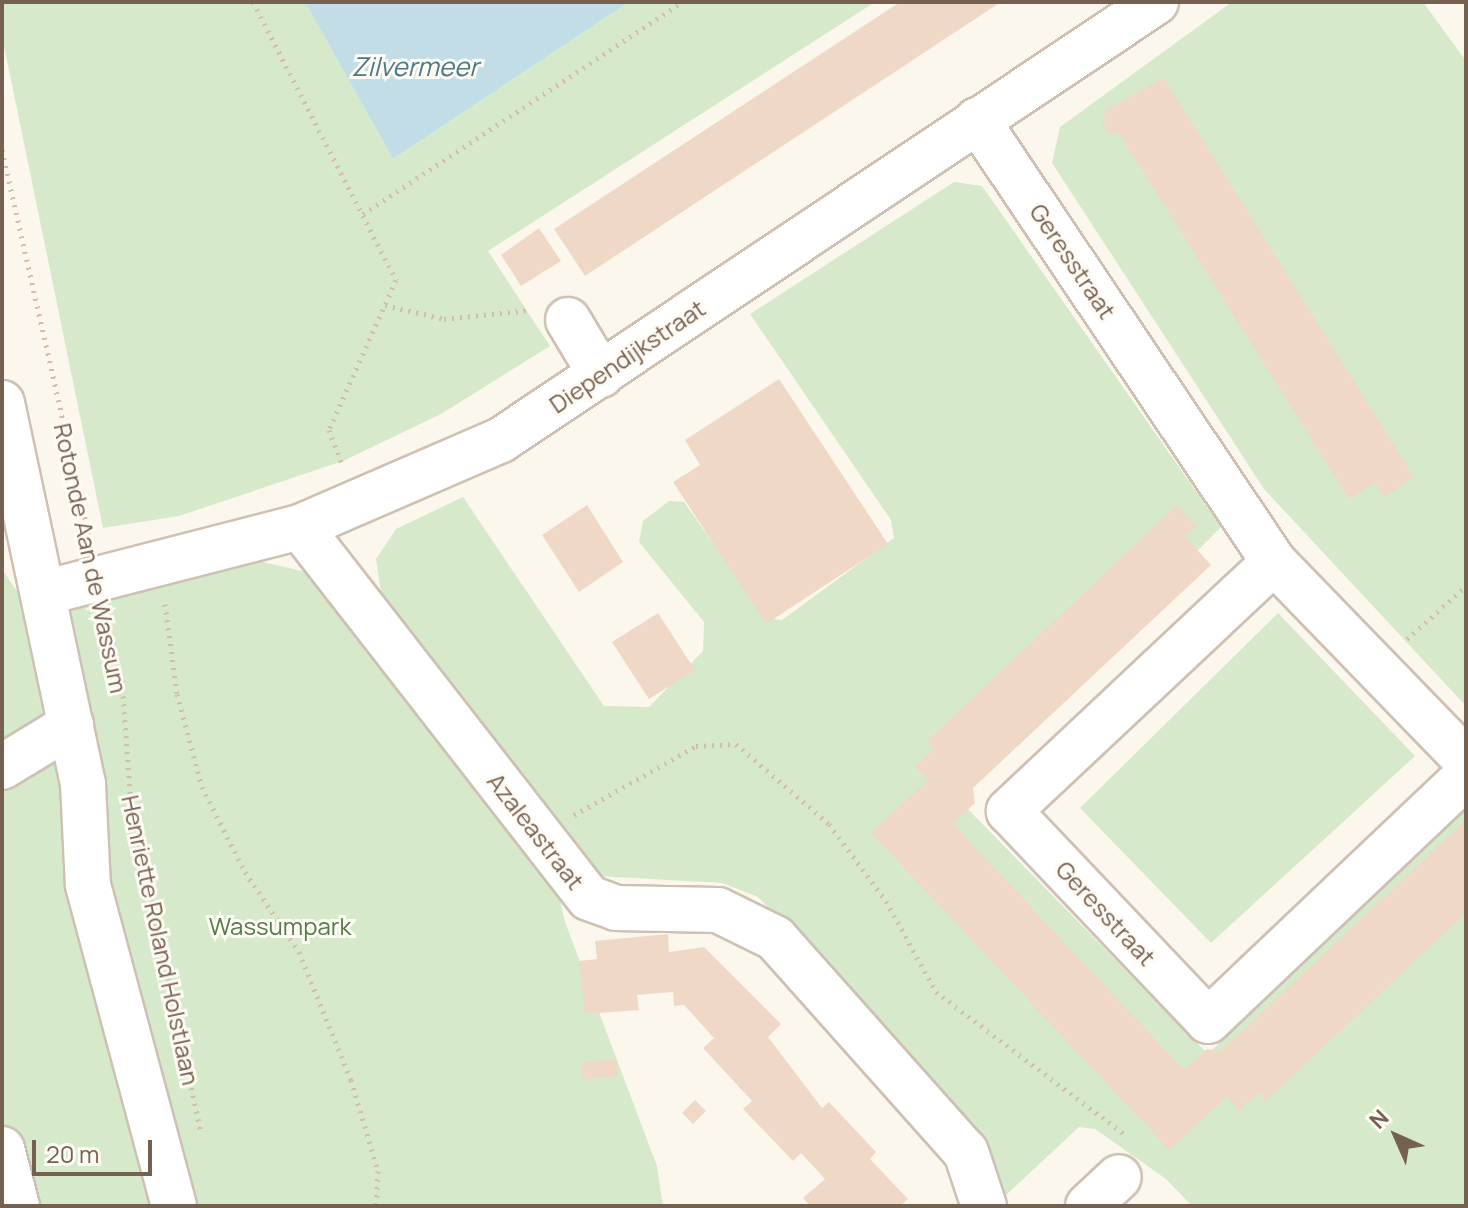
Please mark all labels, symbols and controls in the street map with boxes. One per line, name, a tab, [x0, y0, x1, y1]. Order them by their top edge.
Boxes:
water label: Zilvermeer	[351, 51, 479, 83]
street label: Geresstraat	[1024, 198, 1122, 324]
street label: Diependijkstraat	[544, 293, 710, 419]
street label: Rotonde Aan de Wassum	[48, 420, 134, 696]
street label: Azaleastraat	[482, 767, 590, 895]
street label: Henriette Roland Holstlaan	[116, 792, 206, 1088]
street label: Geresstraat	[1050, 855, 1162, 971]
park label: Wassumpark	[209, 912, 351, 940]
north arrow	[1356, 1096, 1436, 1176]
text: N	[1363, 1103, 1395, 1135]
scale bar	[36, 1124, 156, 1174]
text: 20 m	[46, 1137, 99, 1170]

